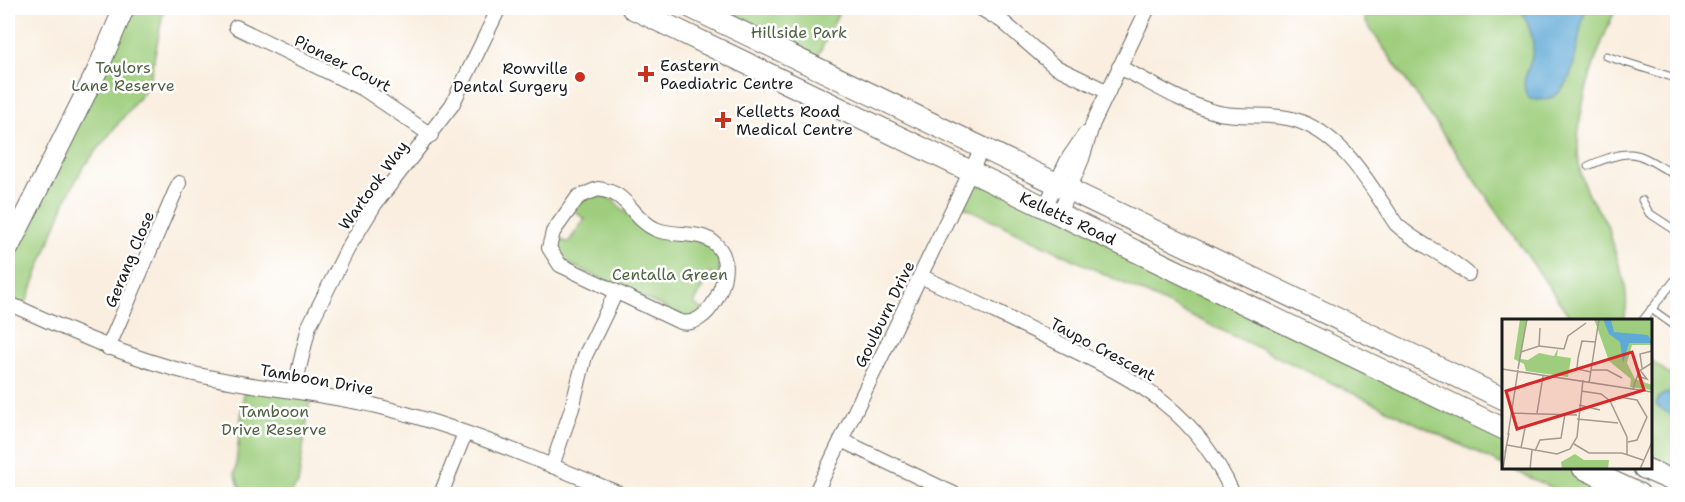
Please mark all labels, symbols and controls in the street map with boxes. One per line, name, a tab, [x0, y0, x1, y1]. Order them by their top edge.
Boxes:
park label: Hillside Park	[751, 22, 847, 43]
street label: Pioneer Court	[291, 30, 395, 97]
place label: Eastern Paediatric Centre	[660, 55, 794, 94]
park label: Taylors Lane Reserve	[71, 57, 175, 96]
place label: Rowville Dental Surgery	[453, 58, 568, 97]
marker: Eastern Paediatric Centre	[637, 65, 655, 83]
marker: Rowville Dental Surgery	[573, 70, 587, 84]
place label: Kelletts Road Medical Centre	[736, 101, 853, 140]
marker: Kelletts Road Medical Centre	[714, 111, 732, 129]
street label: Wartook Way	[334, 136, 413, 234]
street label: Kelletts Road	[1016, 187, 1119, 250]
street label: Gerang Close	[100, 208, 159, 311]
street label: Goulburn Drive	[850, 257, 919, 371]
park label: Centalla Green	[612, 264, 728, 285]
street label: Taupo Crescent	[1046, 313, 1159, 386]
inset map	[1502, 319, 1652, 469]
street label: Tamboon Drive	[258, 359, 375, 400]
park label: Tamboon Drive Reserve	[221, 401, 327, 440]

